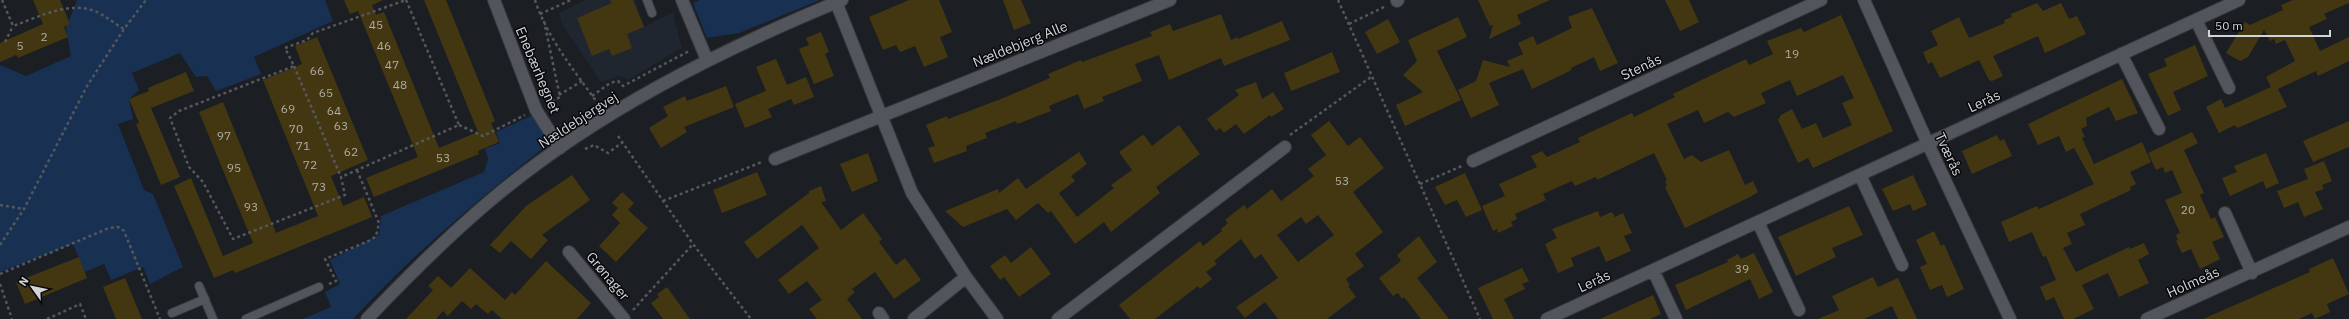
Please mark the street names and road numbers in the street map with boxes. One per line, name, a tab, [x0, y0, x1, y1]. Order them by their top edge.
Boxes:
street label: Nældebjerg Alle	[970, 17, 1070, 71]
street label: Enebærhegnet	[512, 24, 564, 116]
street label: Stenås	[1618, 50, 1664, 84]
street label: Lerås	[1965, 86, 2003, 116]
street label: Nældebjergvej	[535, 88, 621, 152]
street label: Tværås	[1931, 129, 1967, 179]
street label: Grønager	[582, 248, 634, 304]
street label: Holmeås	[2164, 262, 2222, 302]
street label: Lerås	[1575, 266, 1613, 296]

